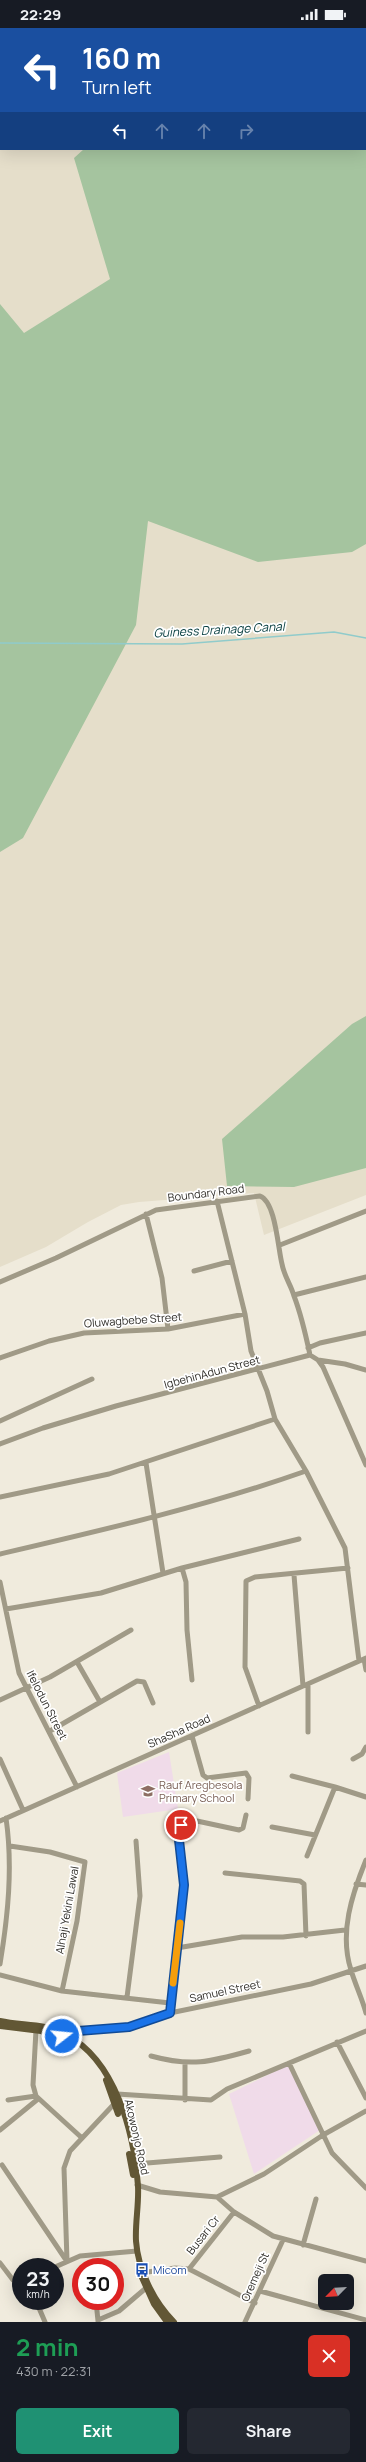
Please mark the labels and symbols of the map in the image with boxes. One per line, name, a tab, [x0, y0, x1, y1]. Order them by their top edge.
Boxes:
water label: Guiness Drainage Canal	[153, 617, 287, 641]
street label: Boundary Road	[167, 1180, 245, 1205]
street label: Oluwagbebe Street	[83, 1309, 182, 1330]
street label: IgbehinAdun Street	[162, 1351, 261, 1392]
street label: Ifelodun Street	[24, 1668, 71, 1742]
street label: ShaSha Road	[145, 1710, 213, 1751]
place label: Rauf Aregbesola Primary School	[159, 1777, 242, 1805]
school or university icon: Rauf Aregbesola Primary School	[140, 1783, 156, 1799]
pin	[164, 1808, 198, 1842]
street label: Alhaji Yekini Lawal	[51, 1865, 82, 1955]
street label: Samuel Street	[188, 1976, 262, 2005]
position arrow	[41, 2015, 83, 2057]
street label: Akowonjo Road	[121, 2097, 154, 2176]
street label: Busari Cr	[183, 2212, 223, 2257]
street label: Oremeji St	[237, 2250, 272, 2304]
speed limit sign: 30	[72, 2258, 124, 2310]
bus stop icon: Micom	[134, 2262, 150, 2278]
place label: Micom	[153, 2262, 187, 2277]
north arrow	[318, 2274, 354, 2310]

